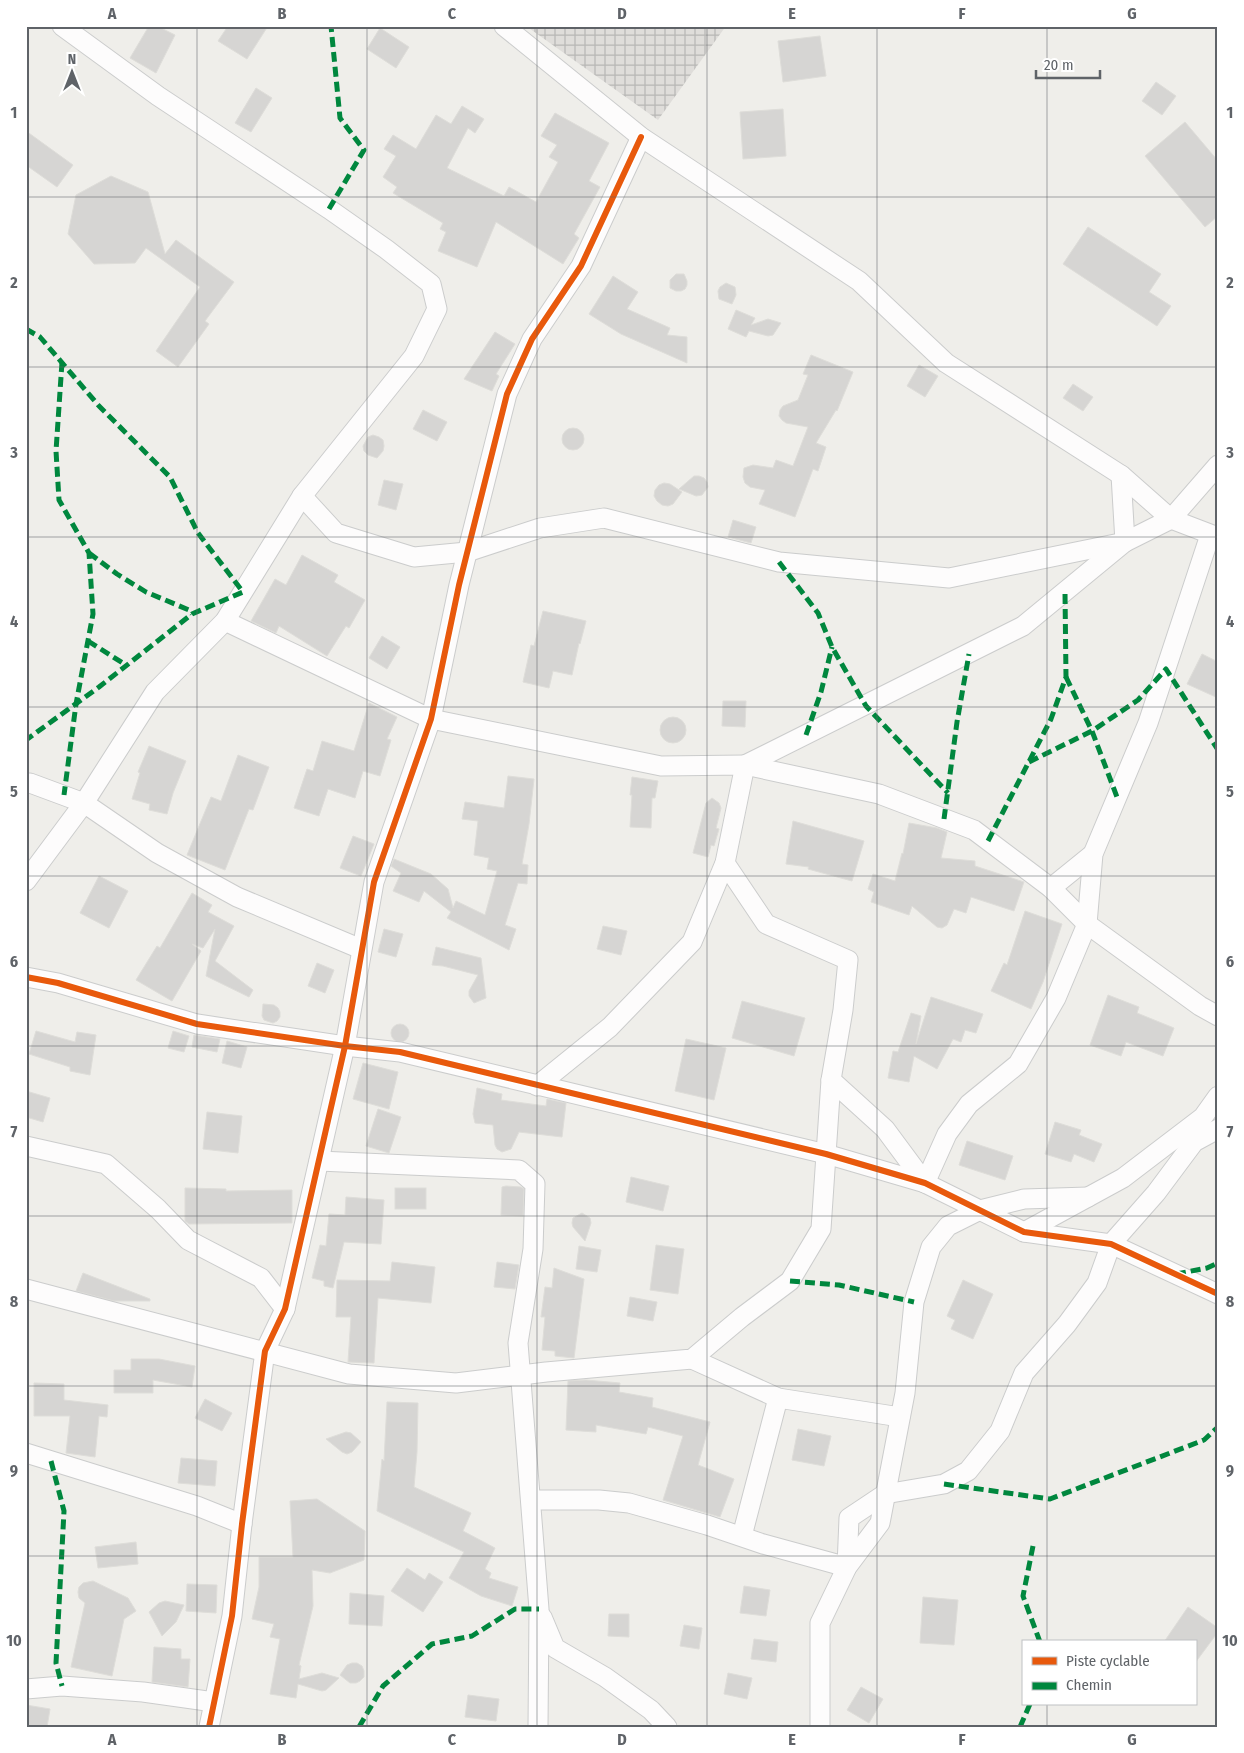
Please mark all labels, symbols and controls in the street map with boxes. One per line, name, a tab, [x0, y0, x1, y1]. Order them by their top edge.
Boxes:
text: A	[107, 4, 117, 23]
text: B	[278, 4, 287, 23]
text: C	[448, 4, 457, 23]
text: D	[617, 4, 627, 23]
text: E	[788, 4, 796, 23]
text: F	[958, 4, 966, 23]
text: G	[1127, 4, 1137, 23]
north arrow	[48, 48, 98, 98]
scale bar	[1036, 48, 1100, 80]
text: N	[68, 51, 76, 68]
text: 20 m	[1044, 56, 1074, 74]
text: 1	[11, 103, 17, 122]
text: 1	[1227, 103, 1233, 122]
text: 2	[9, 273, 18, 292]
text: 2	[1225, 273, 1234, 292]
text: 3	[9, 443, 18, 462]
text: 3	[1225, 443, 1234, 462]
text: 4	[10, 612, 18, 631]
text: 4	[1226, 612, 1234, 631]
text: 5	[10, 782, 18, 801]
text: 5	[1226, 782, 1234, 801]
text: 6	[10, 952, 18, 971]
text: 6	[1226, 952, 1234, 971]
text: 7	[11, 1122, 18, 1141]
text: 7	[1227, 1122, 1234, 1141]
text: 8	[10, 1292, 19, 1311]
text: 8	[1226, 1292, 1235, 1311]
text: 9	[10, 1461, 18, 1480]
text: 9	[1226, 1461, 1234, 1480]
text: 10	[6, 1631, 22, 1650]
text: 10	[1222, 1631, 1238, 1650]
legend	[1022, 1640, 1196, 1706]
text: Piste cyclable	[1066, 1652, 1150, 1670]
text: Chemin	[1066, 1676, 1112, 1694]
text: A	[107, 1730, 117, 1749]
text: B	[278, 1730, 287, 1749]
text: C	[448, 1730, 457, 1749]
text: D	[617, 1730, 627, 1749]
text: E	[788, 1730, 796, 1749]
text: F	[958, 1730, 966, 1749]
text: G	[1127, 1730, 1137, 1749]

